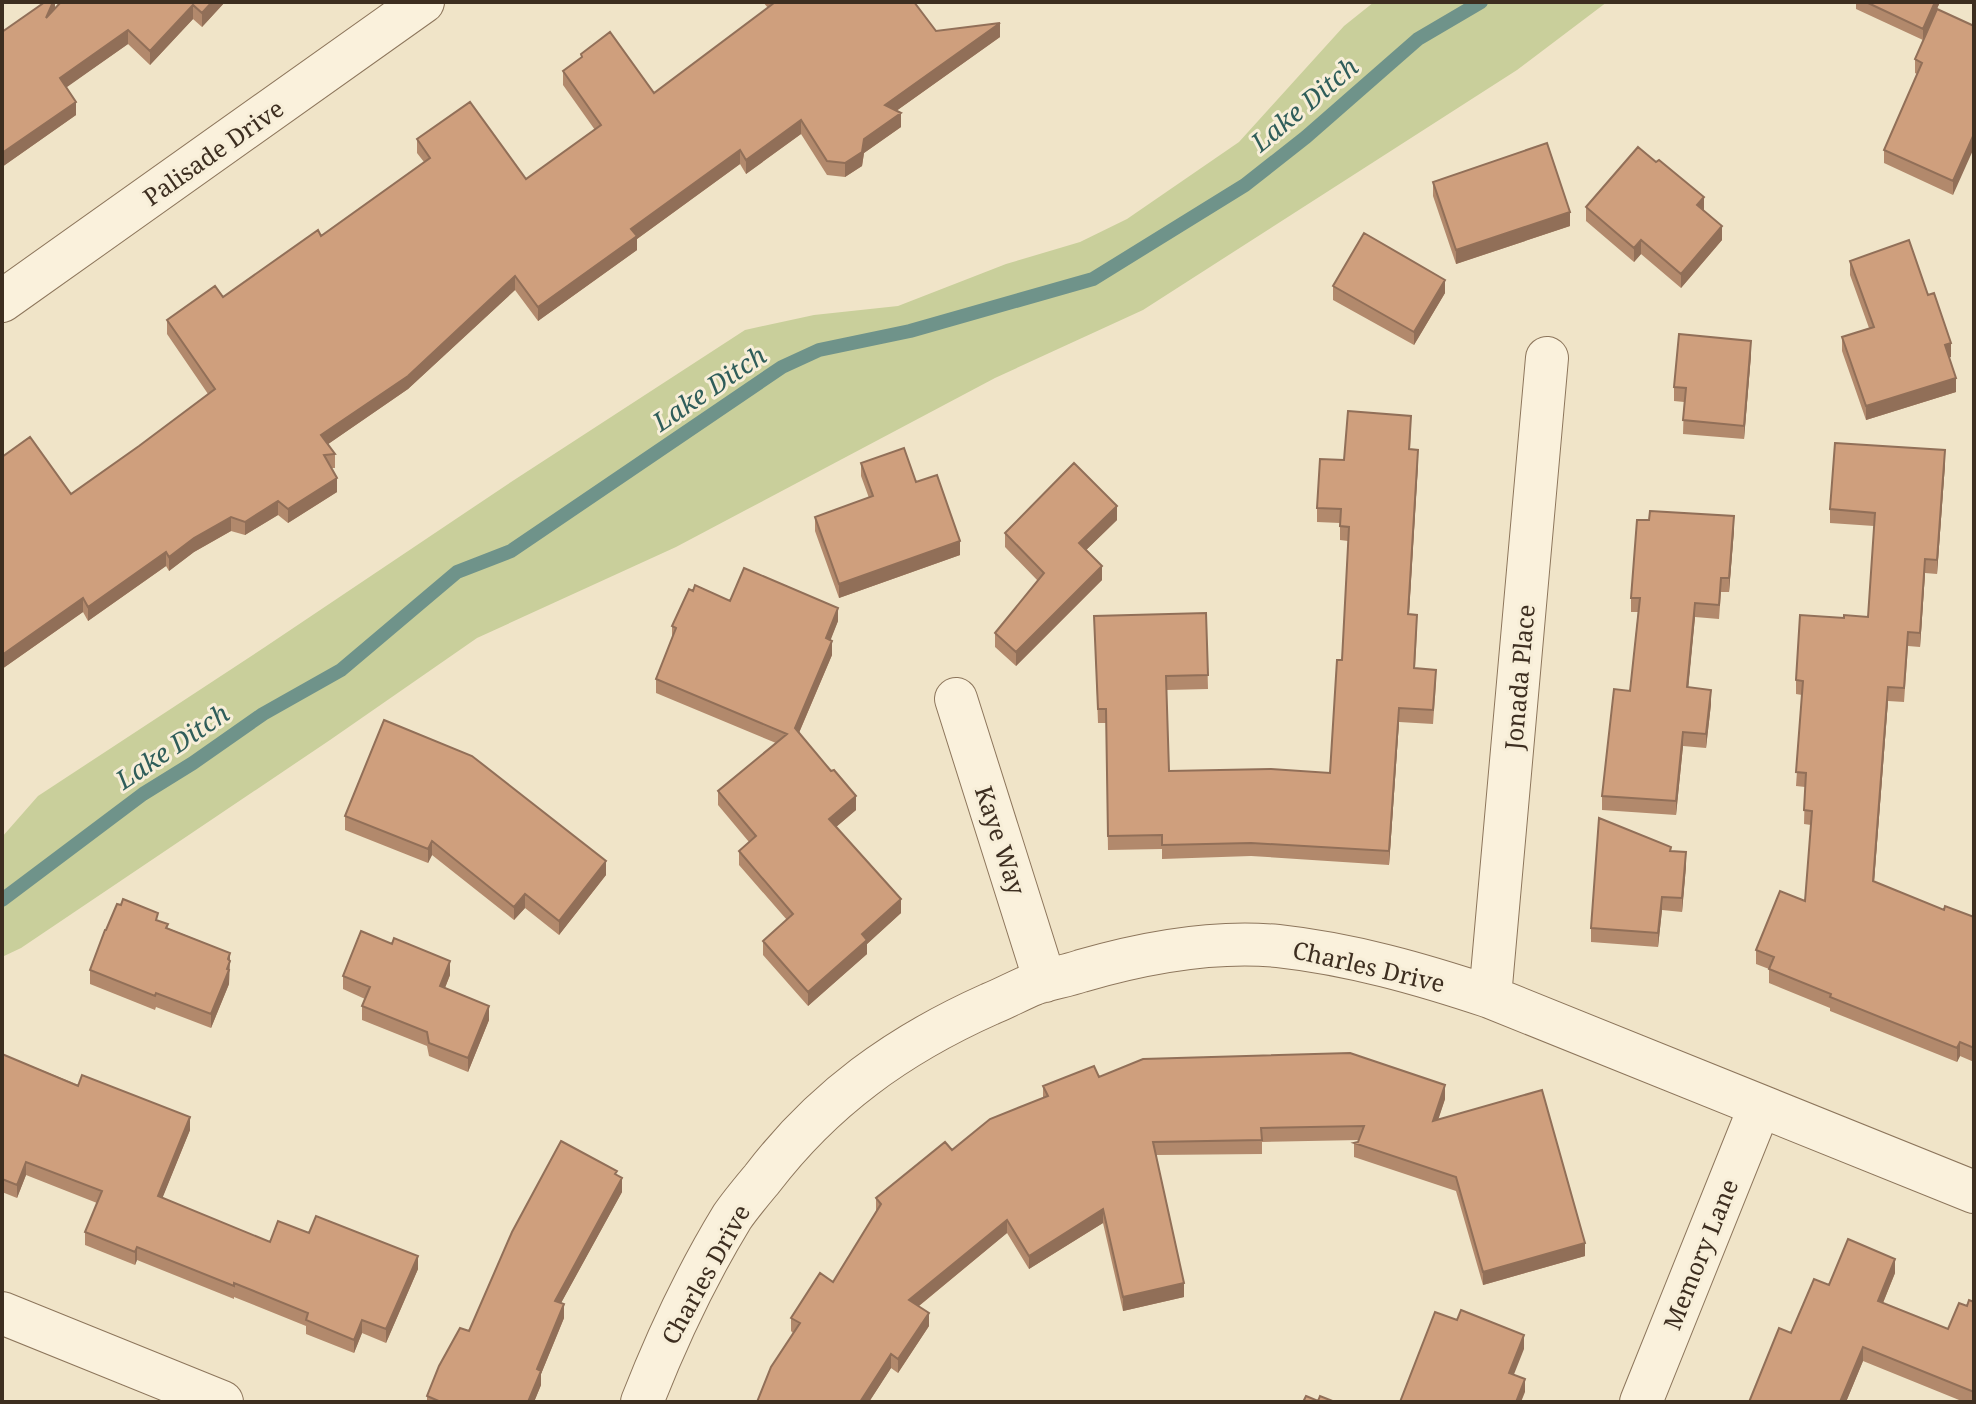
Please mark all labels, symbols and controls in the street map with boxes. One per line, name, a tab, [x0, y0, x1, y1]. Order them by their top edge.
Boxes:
water label: Lake Ditch	[1242, 48, 1366, 160]
street label: Palisade Drive	[136, 91, 290, 213]
water label: Lake Ditch	[644, 337, 773, 440]
street label: Jonada Place	[1496, 603, 1542, 752]
water label: Lake Ditch	[107, 695, 236, 798]
street label: Kaye Way	[968, 781, 1034, 899]
street label: Charles Drive	[1290, 932, 1448, 1000]
street label: Memory Lane	[1655, 1174, 1745, 1334]
street label: Charles Drive	[653, 1198, 757, 1350]

